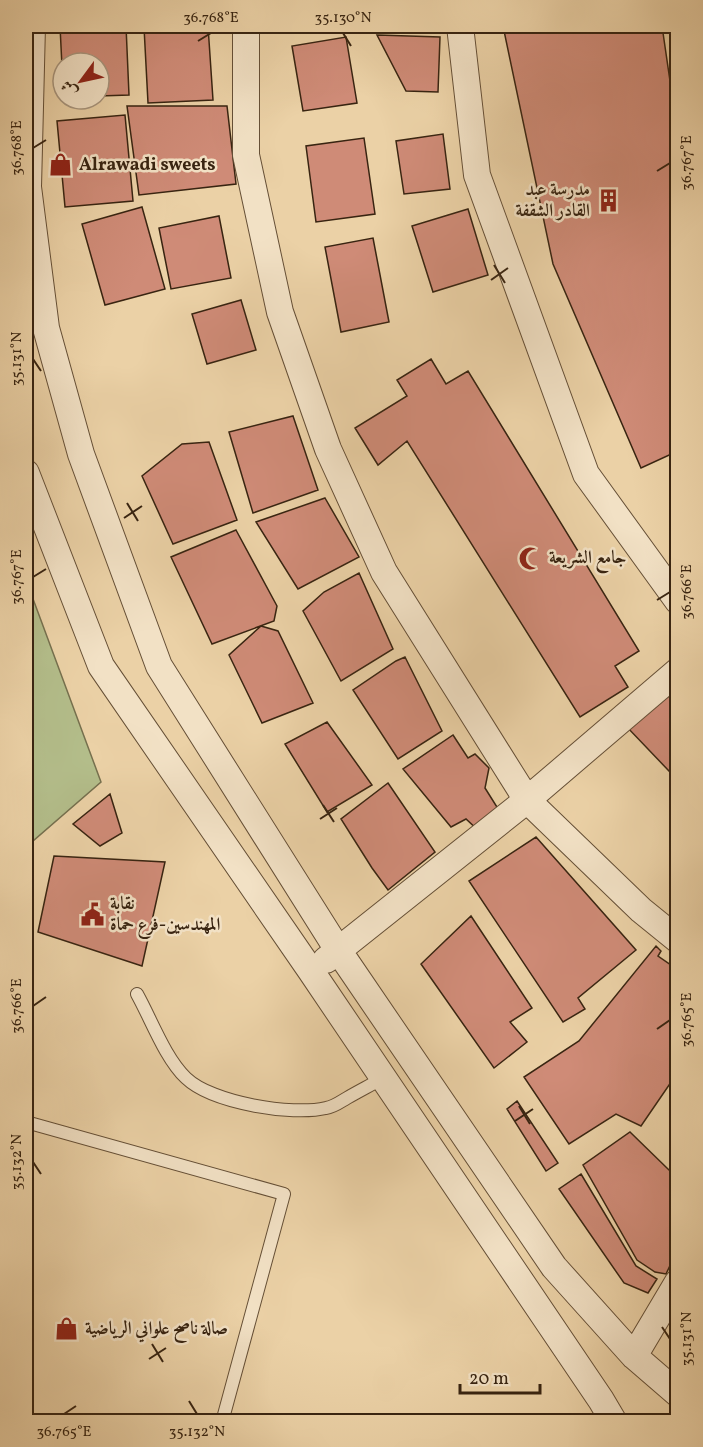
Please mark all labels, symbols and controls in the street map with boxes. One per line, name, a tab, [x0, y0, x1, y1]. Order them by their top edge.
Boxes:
text: 36.768°E	[183, 8, 239, 29]
text: 35.130°N	[314, 8, 372, 29]
north arrow	[51, 51, 111, 111]
text: ش	[57, 75, 84, 101]
text: 36.768°E	[7, 120, 28, 176]
text: 36.767°E	[677, 135, 698, 191]
shop icon: Alrawadi sweets	[48, 152, 74, 178]
place label: Alrawadi sweets	[79, 153, 216, 178]
place label: مدرسة عبد القادر الشقفة	[515, 178, 590, 224]
building icon: مدرسة عبد القادر الشقفة	[595, 187, 621, 213]
text: 35.131°N	[7, 332, 28, 386]
mosque icon: جامع الشريعة	[518, 545, 544, 571]
place label: جامع الشريعة	[549, 546, 626, 574]
text: 36.767°E	[7, 549, 28, 605]
text: 36.766°E	[677, 564, 698, 620]
place label: نقابة المهندسين-فرع حماة	[110, 892, 220, 939]
public building icon: نقابة المهندسين-فرع حماة	[79, 901, 105, 927]
text: 36.766°E	[7, 978, 28, 1034]
text: 36.765°E	[677, 992, 698, 1048]
text: 35.132°N	[7, 1134, 28, 1190]
text: 35.131°N	[677, 1312, 698, 1366]
shop icon: صالة ناصح علواني الرياضية	[54, 1316, 80, 1342]
place label: صالة ناصح علواني الرياضية	[85, 1317, 228, 1343]
scale bar	[460, 1357, 540, 1395]
text: 20 m	[469, 1367, 509, 1392]
text: 36.765°E	[36, 1422, 92, 1443]
text: 35.132°N	[169, 1422, 225, 1443]

